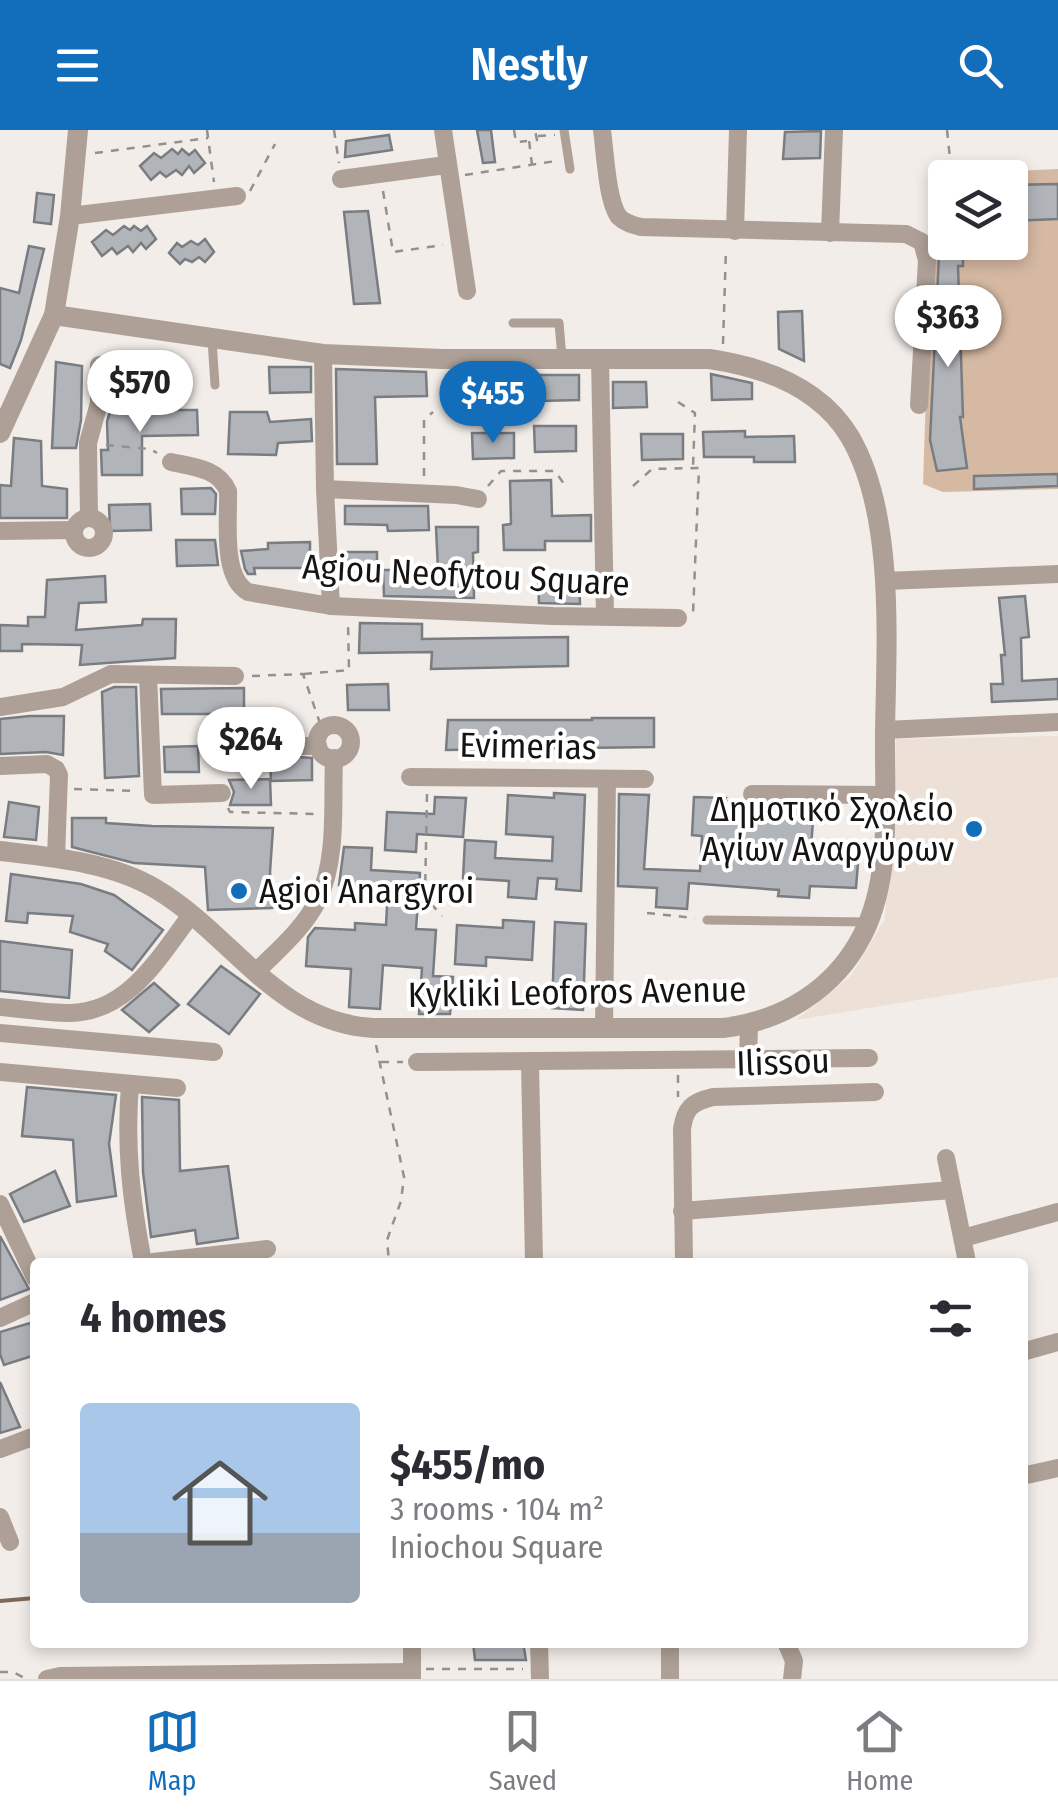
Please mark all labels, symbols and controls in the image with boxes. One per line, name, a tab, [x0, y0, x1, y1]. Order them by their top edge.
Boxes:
icon: menu	[50, 38, 105, 93]
text: Nestly	[470, 38, 588, 92]
icon: search	[953, 38, 1008, 93]
map controls	[928, 160, 1028, 260]
button: layers	[928, 160, 1028, 260]
pin: $363	[889, 285, 1007, 370]
text: $363	[917, 298, 979, 336]
pin: $570	[81, 350, 199, 435]
pin: $455	[434, 361, 552, 446]
text: $570	[109, 363, 171, 401]
text: $455	[461, 374, 525, 412]
street label: Agiou Neofytou Square	[301, 545, 631, 605]
pin: $264	[192, 707, 310, 792]
text: $264	[219, 720, 283, 758]
street label: Evimerias	[459, 724, 597, 768]
place label: Δημοτικό Σχολείο Αγίων Αναργύρων	[702, 788, 954, 870]
marker: Δημοτικό Σχολείο Αγίων Αναργύρων	[963, 818, 985, 840]
place label: Agioi Anargyroi	[259, 870, 474, 912]
marker: Agioi Anargyroi	[228, 880, 250, 902]
street label: Kykliki Leoforos Avenue	[407, 968, 747, 1016]
street label: Ilissou	[736, 1039, 830, 1085]
icon: filters	[923, 1291, 978, 1346]
text: 4 homes	[80, 1293, 227, 1343]
text: $455/mo	[390, 1440, 545, 1490]
icon: home	[160, 1443, 280, 1563]
text: 3 rooms · 104 m²	[390, 1490, 604, 1528]
text: Iniochou Square	[390, 1528, 603, 1566]
tab: Map	[145, 1704, 200, 1797]
tab: Saved	[489, 1704, 557, 1797]
tab: Home	[846, 1704, 913, 1797]

